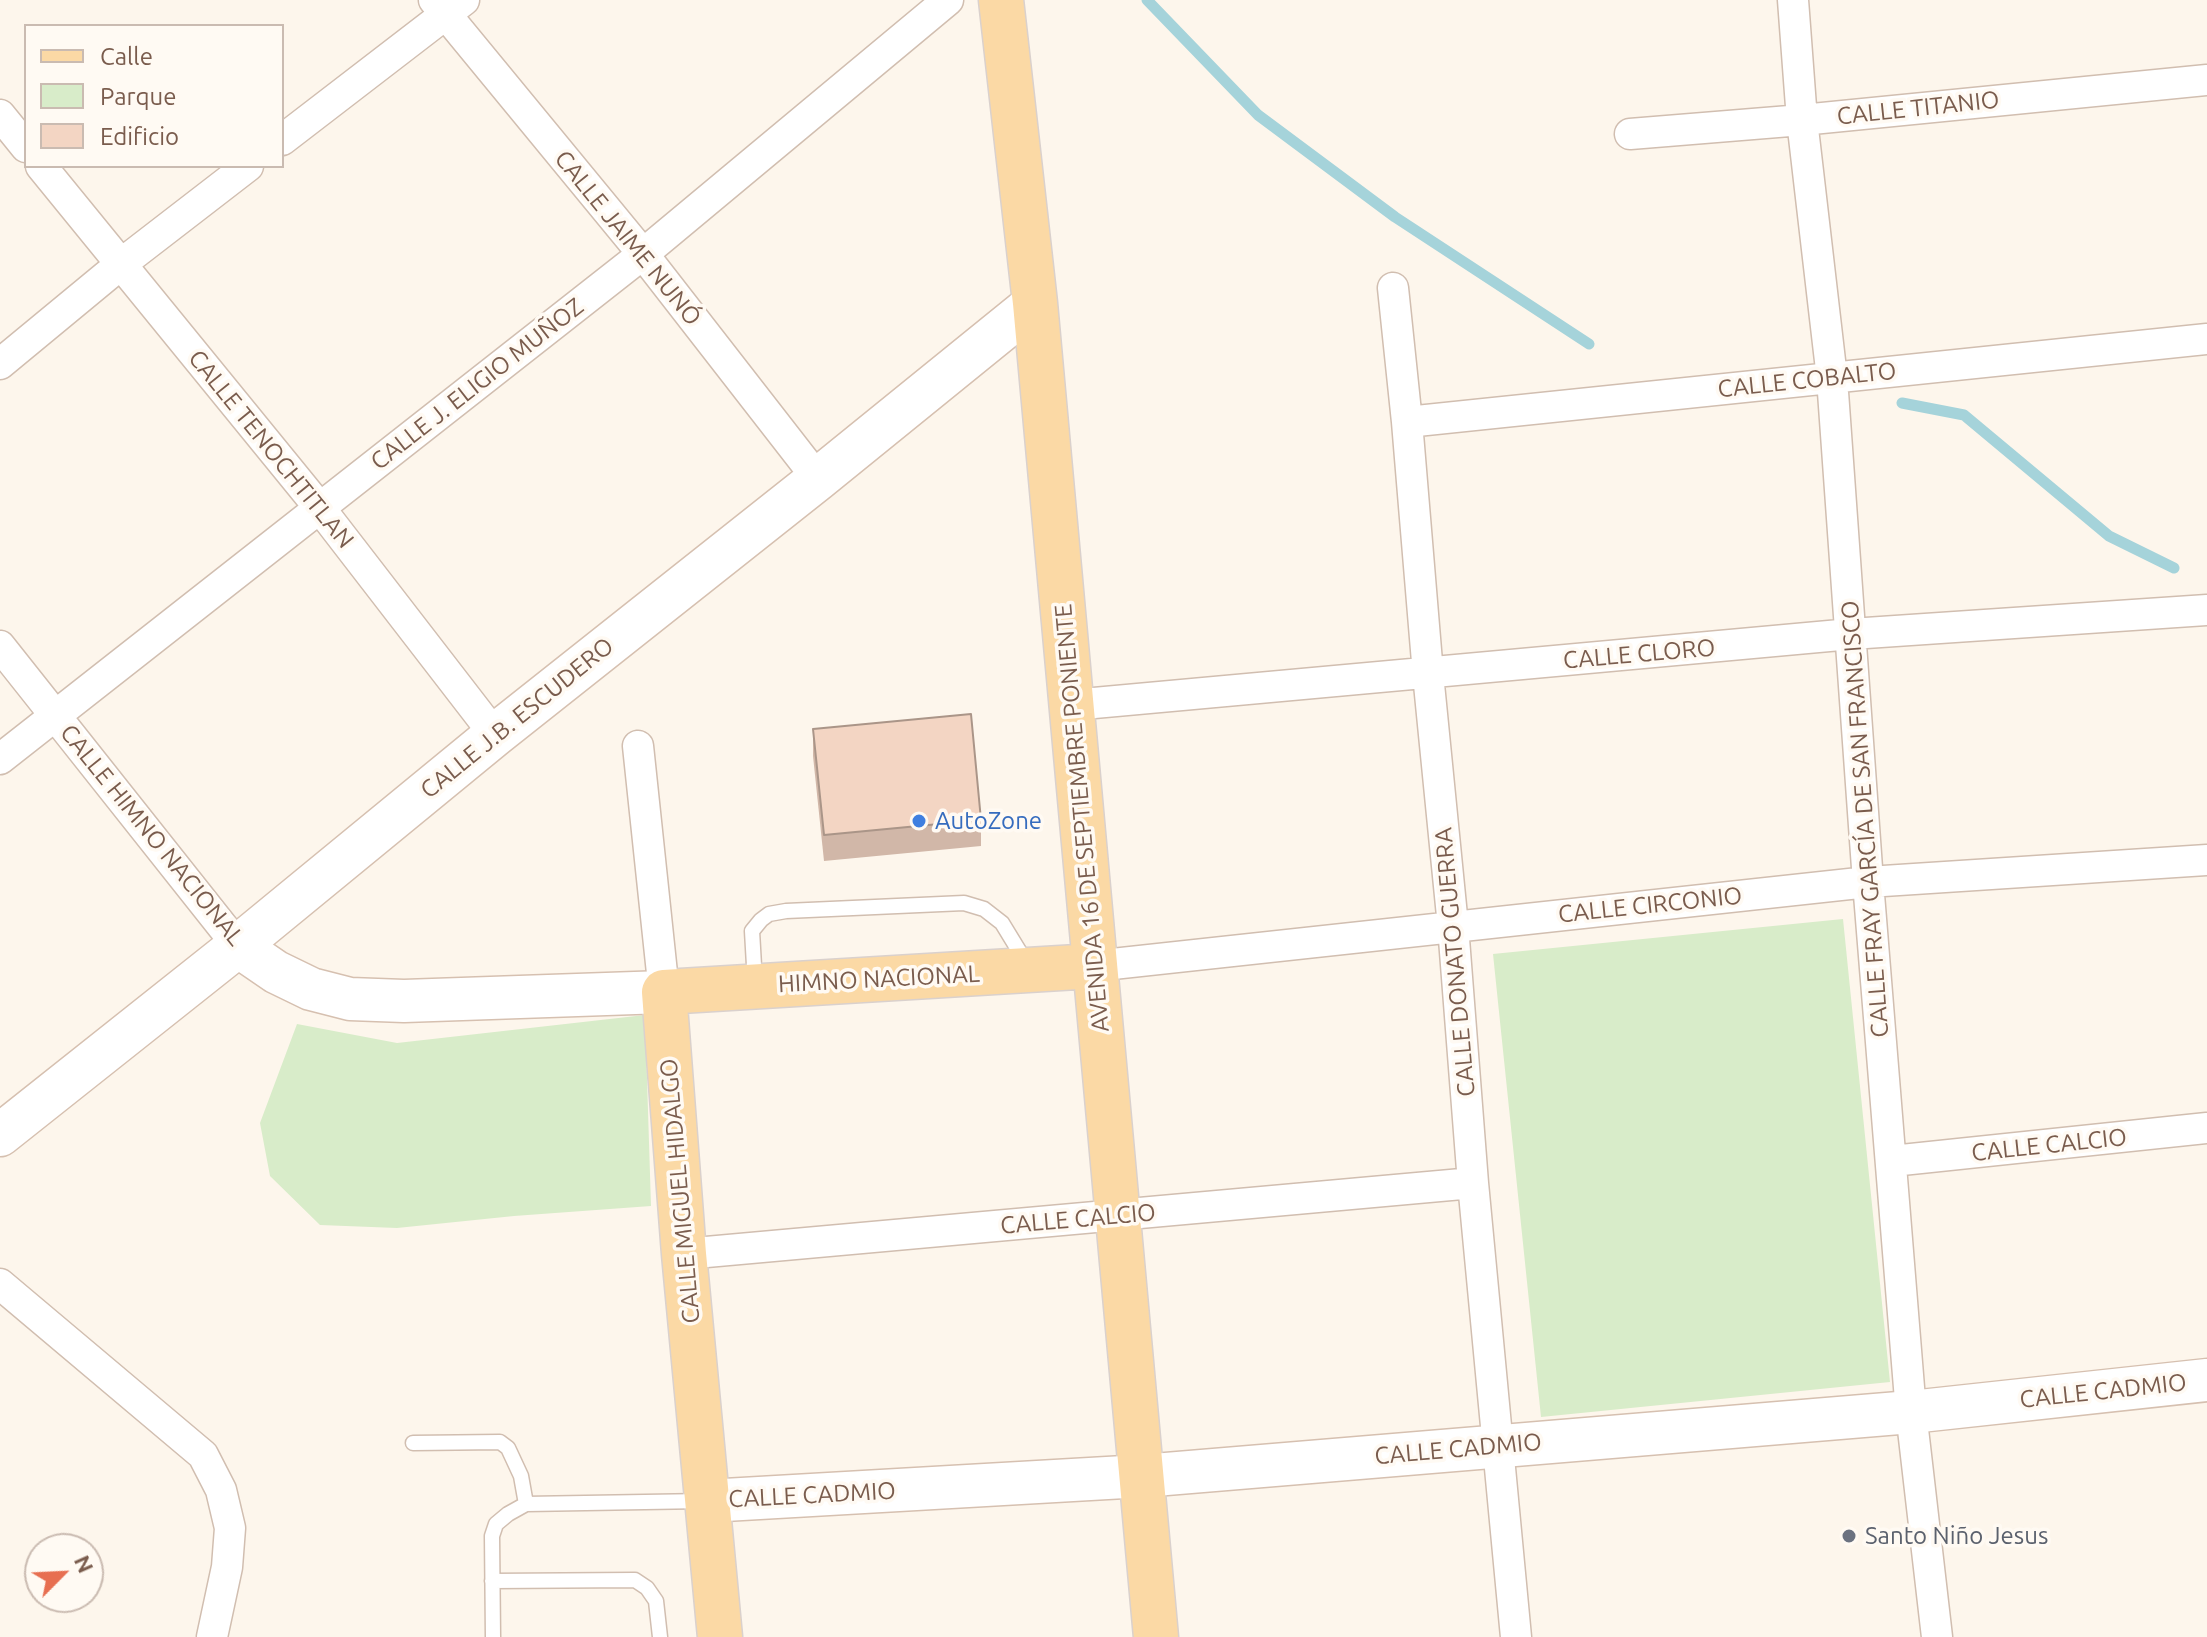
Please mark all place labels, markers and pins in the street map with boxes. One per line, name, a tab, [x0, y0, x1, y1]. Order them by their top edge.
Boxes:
place label: AutoZone	[935, 807, 1042, 835]
marker: AutoZone	[910, 812, 928, 830]
place label: Santo Niño Jesus	[1865, 1522, 2048, 1550]
marker: Santo Niño Jesus	[1840, 1527, 1858, 1545]

